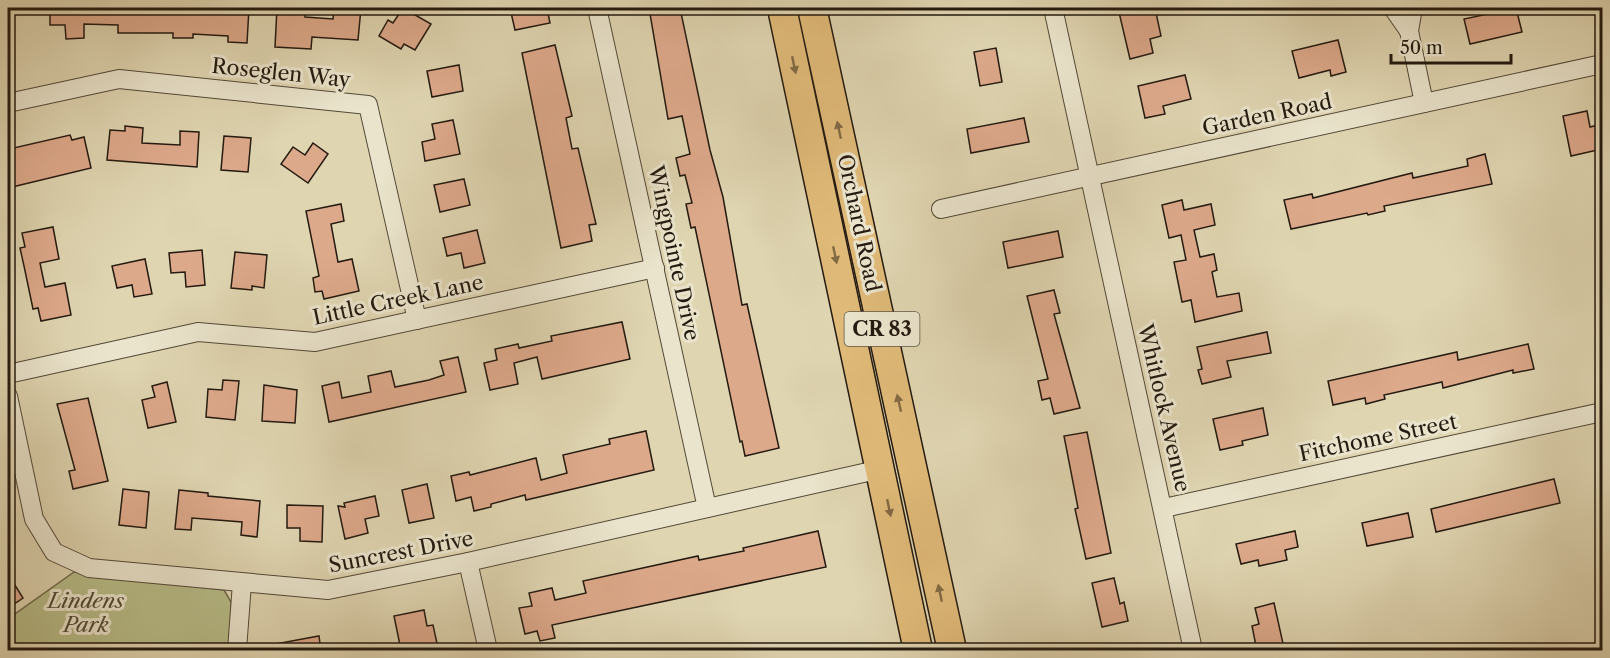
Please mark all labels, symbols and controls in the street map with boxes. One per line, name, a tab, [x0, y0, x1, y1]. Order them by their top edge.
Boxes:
scale bar	[1391, 27, 1511, 65]
text: 50 m	[1400, 37, 1443, 59]
street label: Roseglen Way	[210, 53, 352, 92]
one-way arrow	[790, 55, 799, 74]
street label: Garden Road	[1200, 89, 1334, 140]
one-way arrow	[834, 120, 843, 139]
street label: Orchard Road	[833, 152, 886, 294]
street label: Wingpointe Drive	[644, 162, 705, 343]
one-way arrow	[831, 246, 841, 265]
street label: Little Creek Lane	[310, 269, 486, 330]
road number: CR 83	[844, 312, 920, 346]
street label: Whitlock Avenue	[1133, 320, 1196, 494]
one-way arrow	[893, 393, 903, 412]
street label: Fitchome Street	[1297, 408, 1460, 466]
one-way arrow	[884, 498, 894, 517]
street label: Suncrest Drive	[327, 525, 475, 578]
one-way arrow	[934, 584, 944, 603]
park label: Lindens Park	[46, 588, 125, 637]

